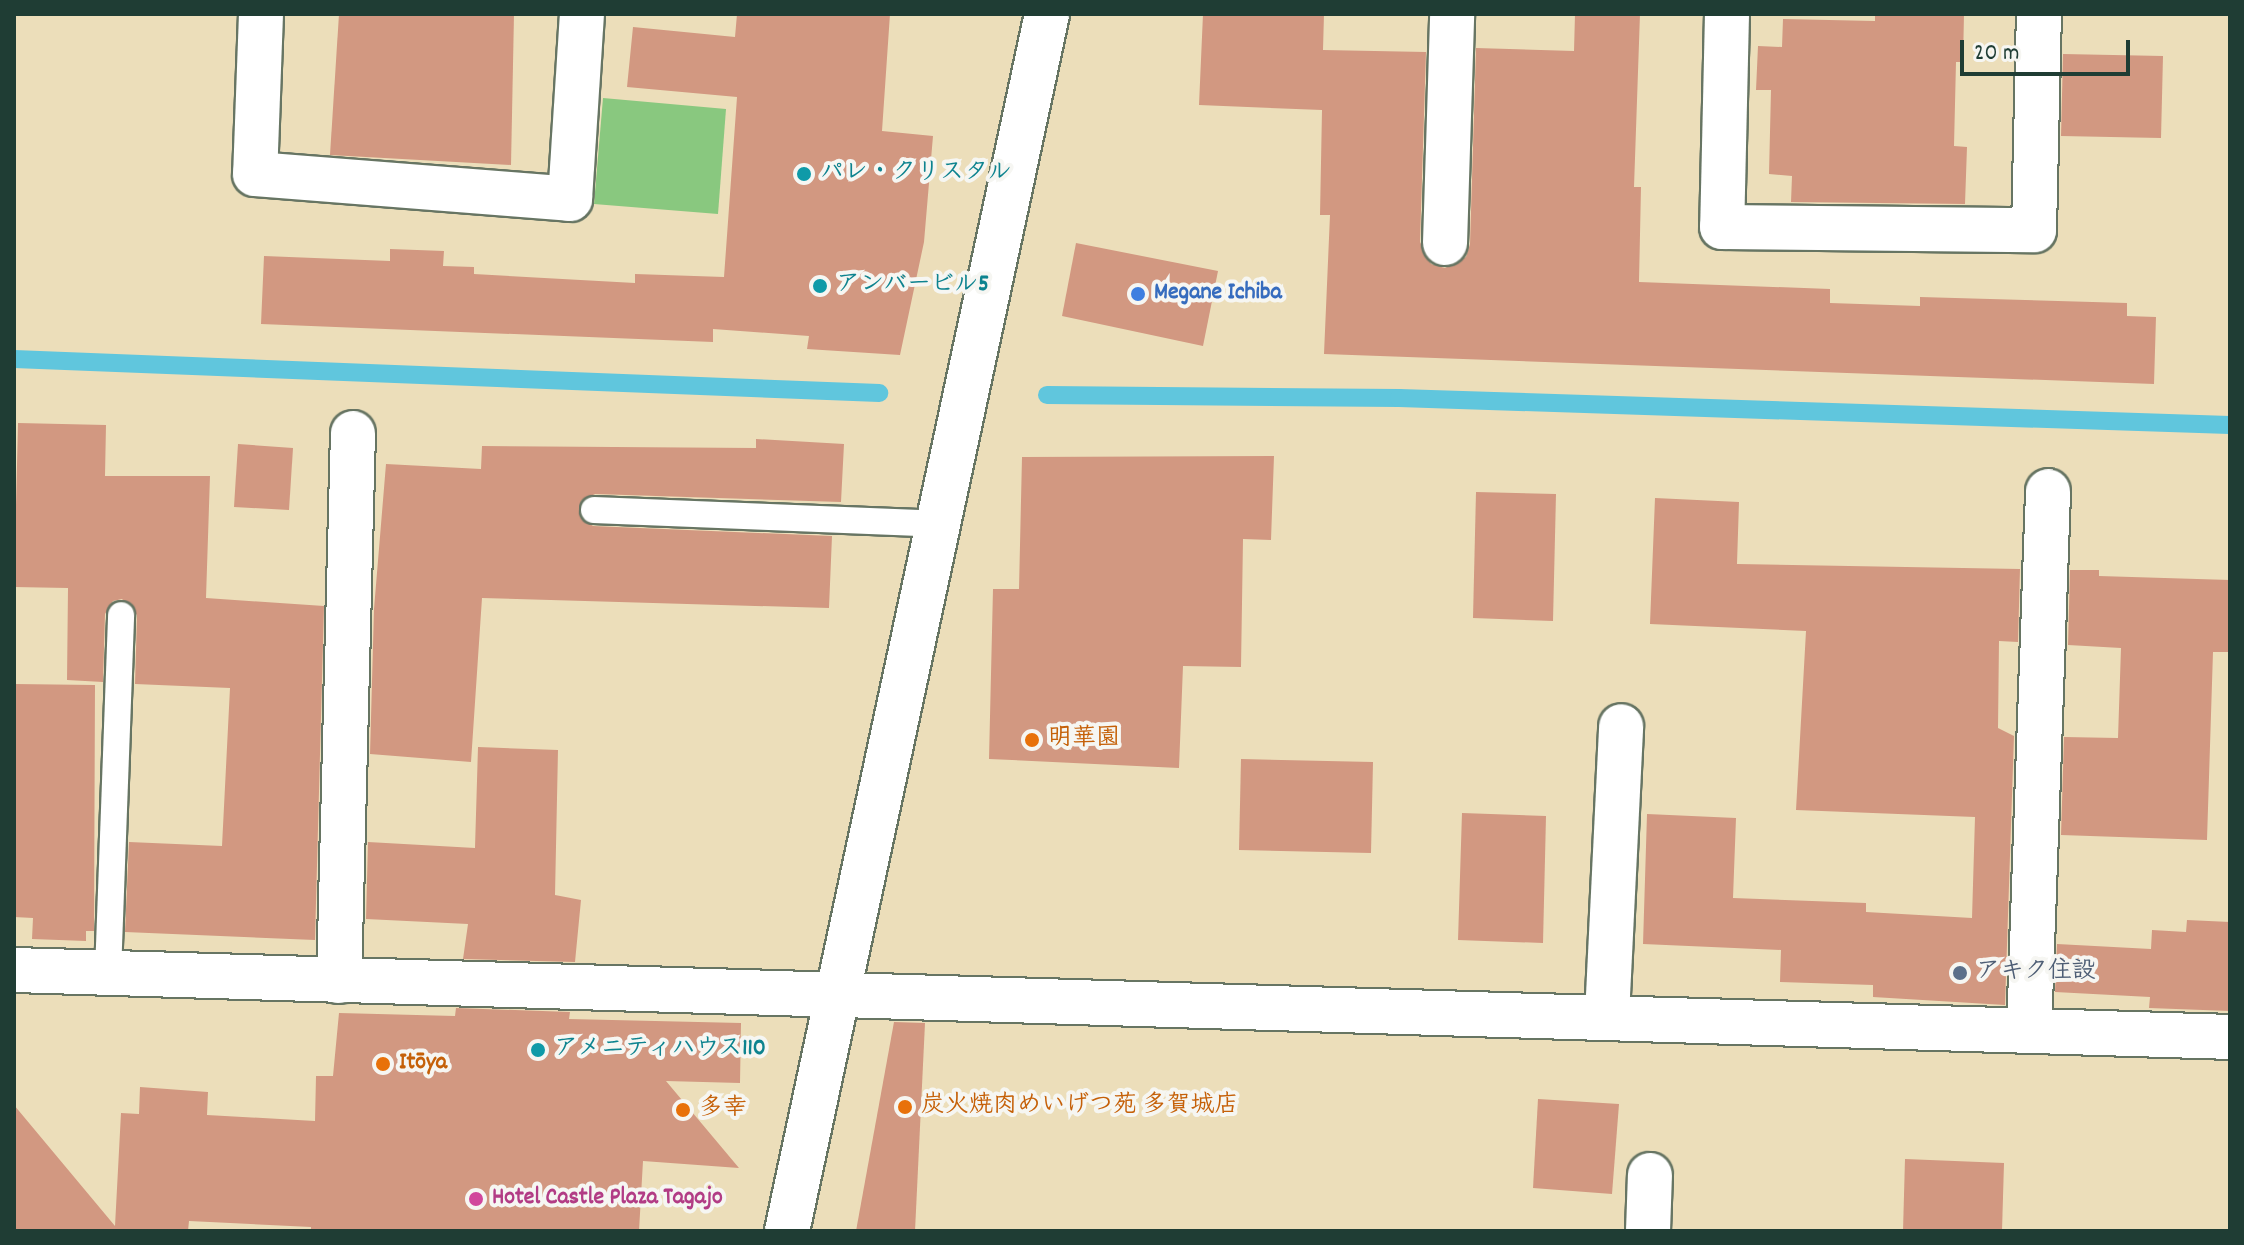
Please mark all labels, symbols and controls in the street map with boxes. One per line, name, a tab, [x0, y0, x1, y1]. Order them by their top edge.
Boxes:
scale bar	[1964, 24, 2134, 74]
text: 20 m	[1974, 37, 2020, 71]
place label: パレ・クリスタル	[820, 160, 1012, 188]
marker: パレ・クリスタル	[795, 165, 813, 183]
place label: アンバービル5	[836, 272, 991, 300]
marker: アンバービル5	[811, 277, 829, 295]
place label: Megane Ichiba	[1154, 280, 1282, 308]
marker: Megane Ichiba	[1129, 285, 1147, 303]
place label: 明華園	[1048, 726, 1120, 754]
marker: 明華園	[1023, 731, 1041, 749]
place label: アキク住設	[1976, 959, 2096, 987]
marker: アキク住設	[1951, 964, 1969, 982]
place label: アメニティハウス110	[554, 1036, 770, 1064]
marker: アメニティハウス110	[529, 1041, 547, 1059]
place label: Itōya	[399, 1050, 447, 1078]
marker: Itōya	[374, 1055, 392, 1073]
place label: 炭火焼肉めいげつ苑 多賀城店	[921, 1093, 1238, 1121]
place label: 多幸	[699, 1096, 747, 1124]
marker: 炭火焼肉めいげつ苑 多賀城店	[896, 1098, 914, 1116]
marker: 多幸	[674, 1101, 692, 1119]
place label: Hotel Castle Plaza Tagajo	[492, 1185, 723, 1213]
marker: Hotel Castle Plaza Tagajo	[467, 1190, 485, 1208]

